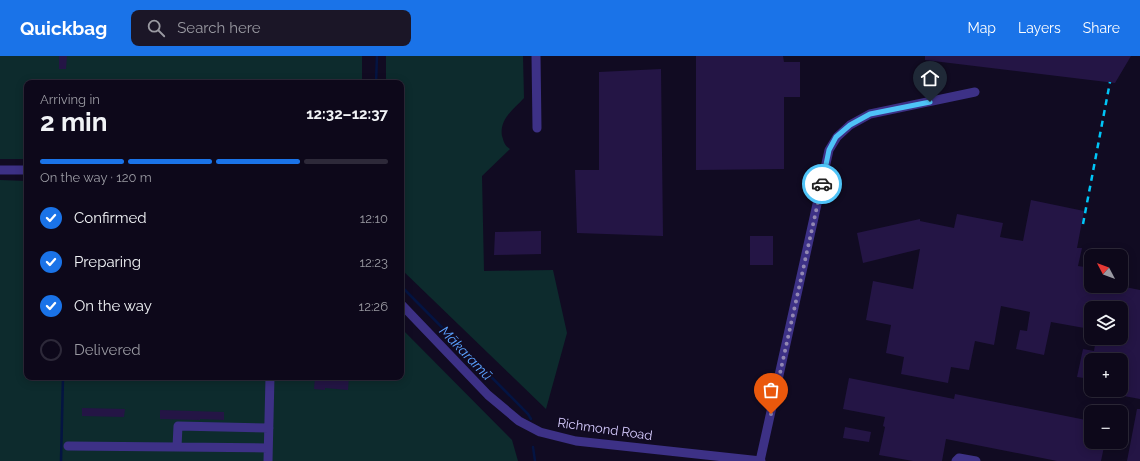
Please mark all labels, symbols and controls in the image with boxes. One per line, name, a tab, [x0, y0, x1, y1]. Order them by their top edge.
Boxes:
search box	[131, 10, 411, 46]
text: Quickbag	[20, 17, 107, 39]
icon: search	[145, 17, 167, 39]
text: Search here	[177, 19, 261, 37]
text: Map	[968, 20, 996, 36]
text: Layers	[1018, 20, 1061, 36]
text: Share	[1083, 20, 1120, 36]
pin	[913, 61, 947, 102]
icon: home	[919, 67, 941, 89]
text: Arriving in	[40, 92, 100, 107]
text: 12:32–12:37	[306, 105, 388, 123]
text: 2 min	[40, 107, 107, 137]
courier	[802, 164, 842, 204]
text: On the way · 120 m	[40, 170, 152, 185]
icon: car	[811, 173, 833, 195]
icon: check	[40, 207, 62, 229]
text: Confirmed	[74, 209, 147, 227]
text: 12:10	[360, 211, 388, 226]
north arrow	[1084, 249, 1128, 293]
map controls	[1084, 249, 1128, 449]
icon: check	[40, 251, 62, 273]
text: Preparing	[74, 253, 141, 271]
text: 12:23	[360, 255, 388, 270]
icon: check	[40, 295, 62, 317]
text: On the way	[74, 297, 152, 315]
text: 12:26	[359, 299, 388, 314]
button: layers	[1084, 301, 1128, 345]
water label: Mākaramū	[436, 323, 496, 383]
text: Delivered	[74, 341, 141, 359]
button: +	[1084, 353, 1128, 397]
pin	[754, 373, 788, 414]
icon: bag	[760, 379, 782, 401]
button: −	[1084, 405, 1128, 449]
street label: Richmond Road	[557, 415, 653, 443]

